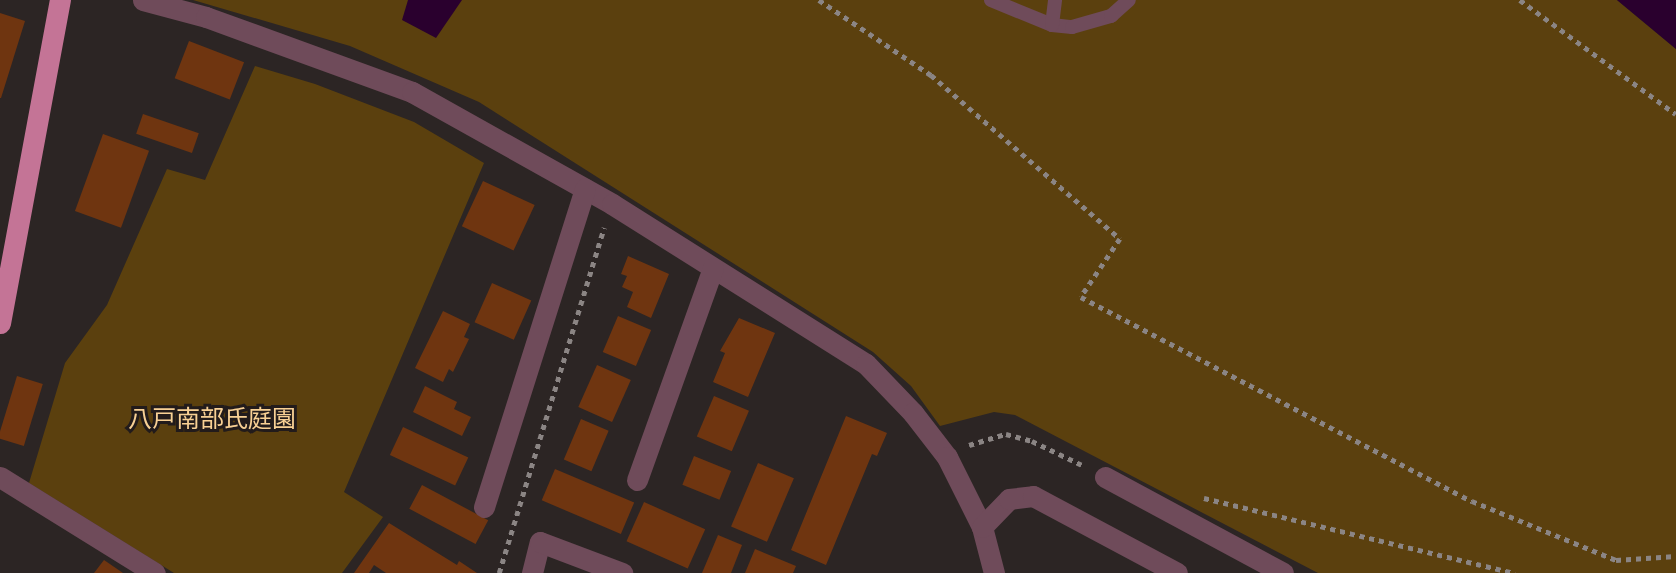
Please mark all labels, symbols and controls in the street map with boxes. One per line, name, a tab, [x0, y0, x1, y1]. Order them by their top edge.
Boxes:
park label: 八戸南部氏庭園	[128, 404, 296, 432]

